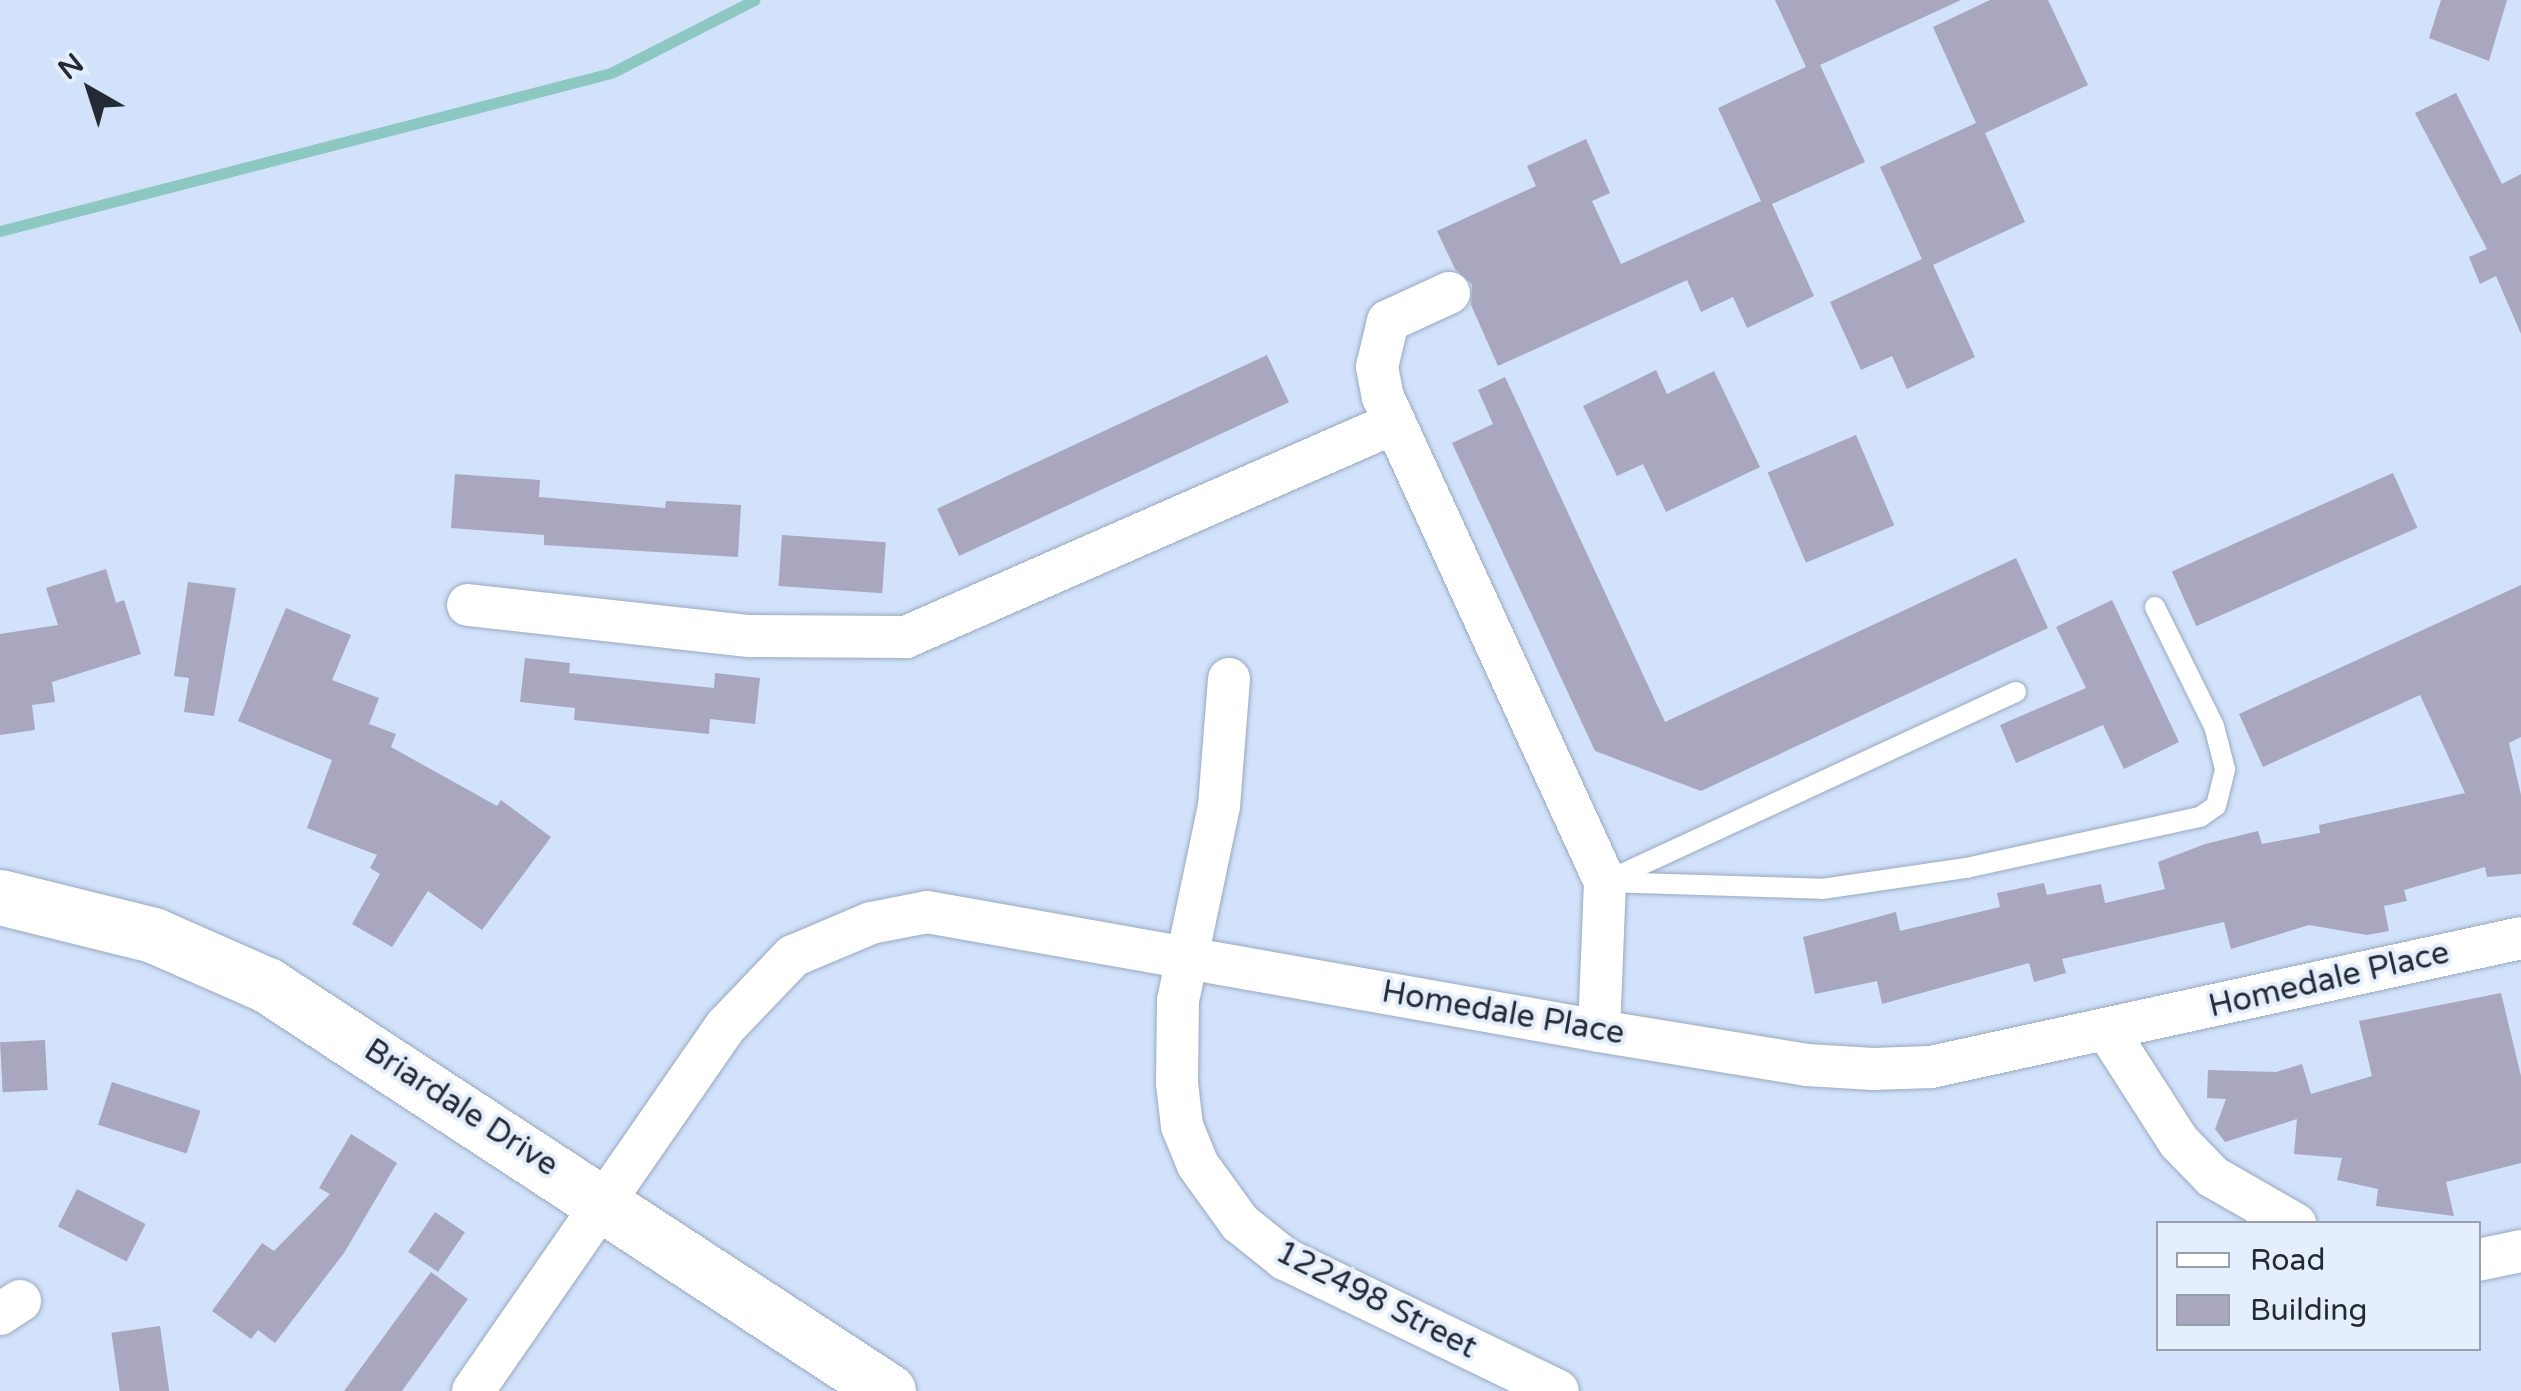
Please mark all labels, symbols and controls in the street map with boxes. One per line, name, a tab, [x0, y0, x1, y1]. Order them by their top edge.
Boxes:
north arrow	[40, 40, 140, 140]
text: N	[52, 46, 91, 87]
street label: Homedale Place	[2205, 934, 2453, 1026]
street label: Homedale Place	[1379, 973, 1627, 1053]
street label: Briardale Drive	[357, 1031, 565, 1185]
legend	[2156, 1221, 2481, 1351]
street label: 122498 Street	[1269, 1233, 1483, 1367]
text: Road	[2250, 1242, 2325, 1279]
text: Building	[2250, 1292, 2367, 1329]

